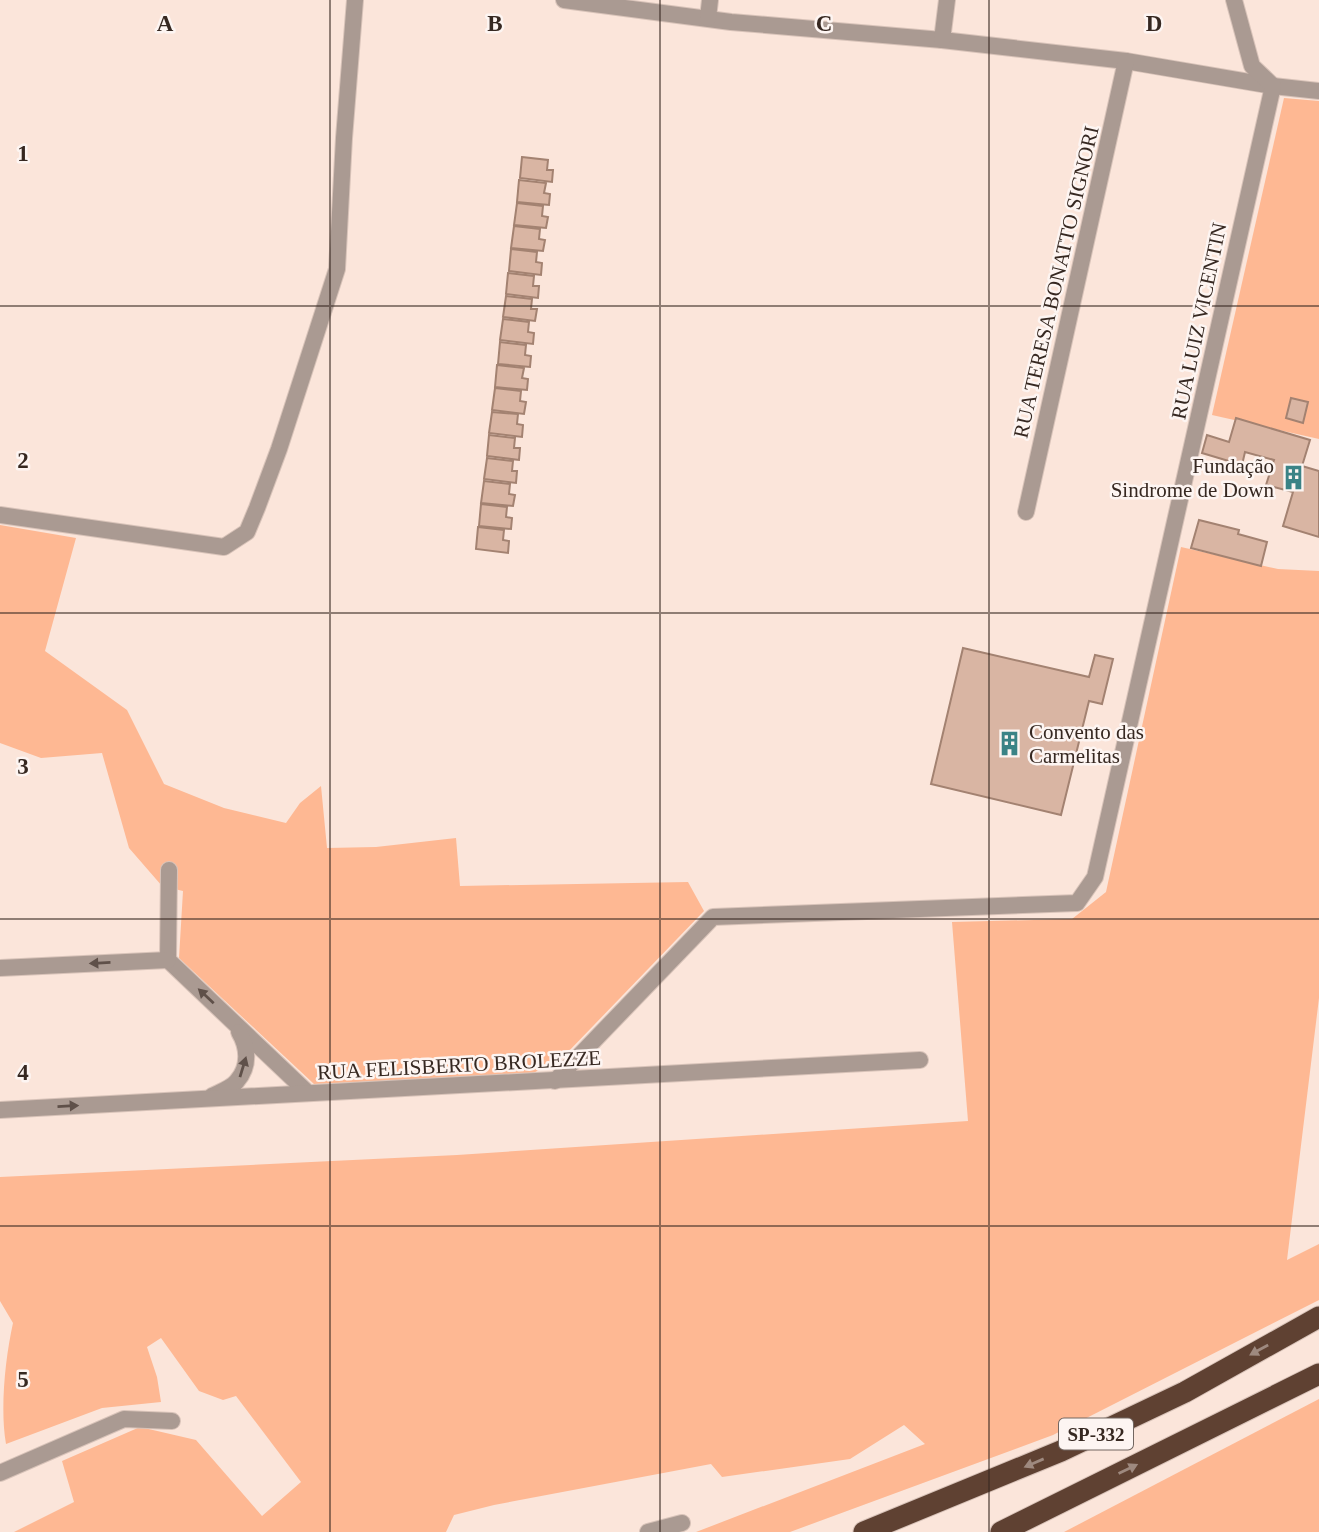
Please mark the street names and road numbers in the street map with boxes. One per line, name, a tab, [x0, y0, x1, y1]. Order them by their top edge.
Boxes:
street label: RUA TERESA BONATTO SIGNORI	[1008, 124, 1104, 440]
street label: RUA LUIZ VICENTIN	[1166, 221, 1232, 421]
street label: RUA FELISBERTO BROLEZZE	[316, 1046, 602, 1084]
road number: SP-332	[1059, 1418, 1133, 1450]

